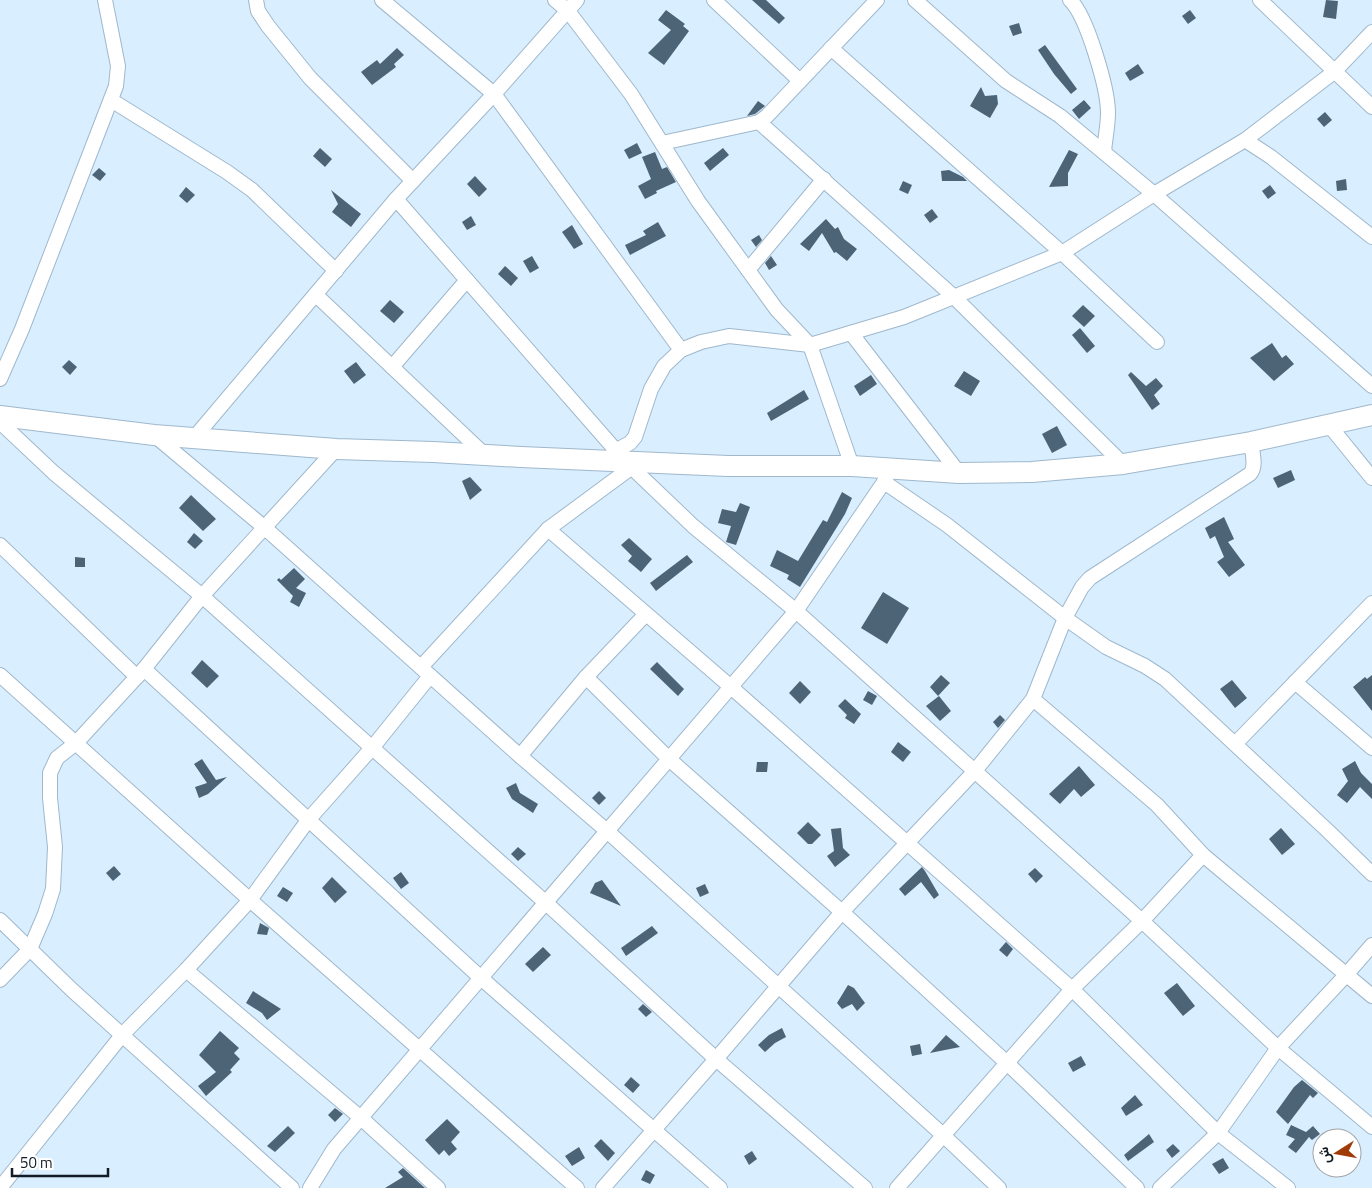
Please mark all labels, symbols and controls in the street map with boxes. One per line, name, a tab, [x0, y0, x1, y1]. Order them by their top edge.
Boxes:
north arrow	[1312, 1128, 1362, 1178]
text: ش	[1312, 1145, 1336, 1166]
scale bar	[12, 1146, 109, 1178]
text: 50 m	[20, 1151, 53, 1174]

